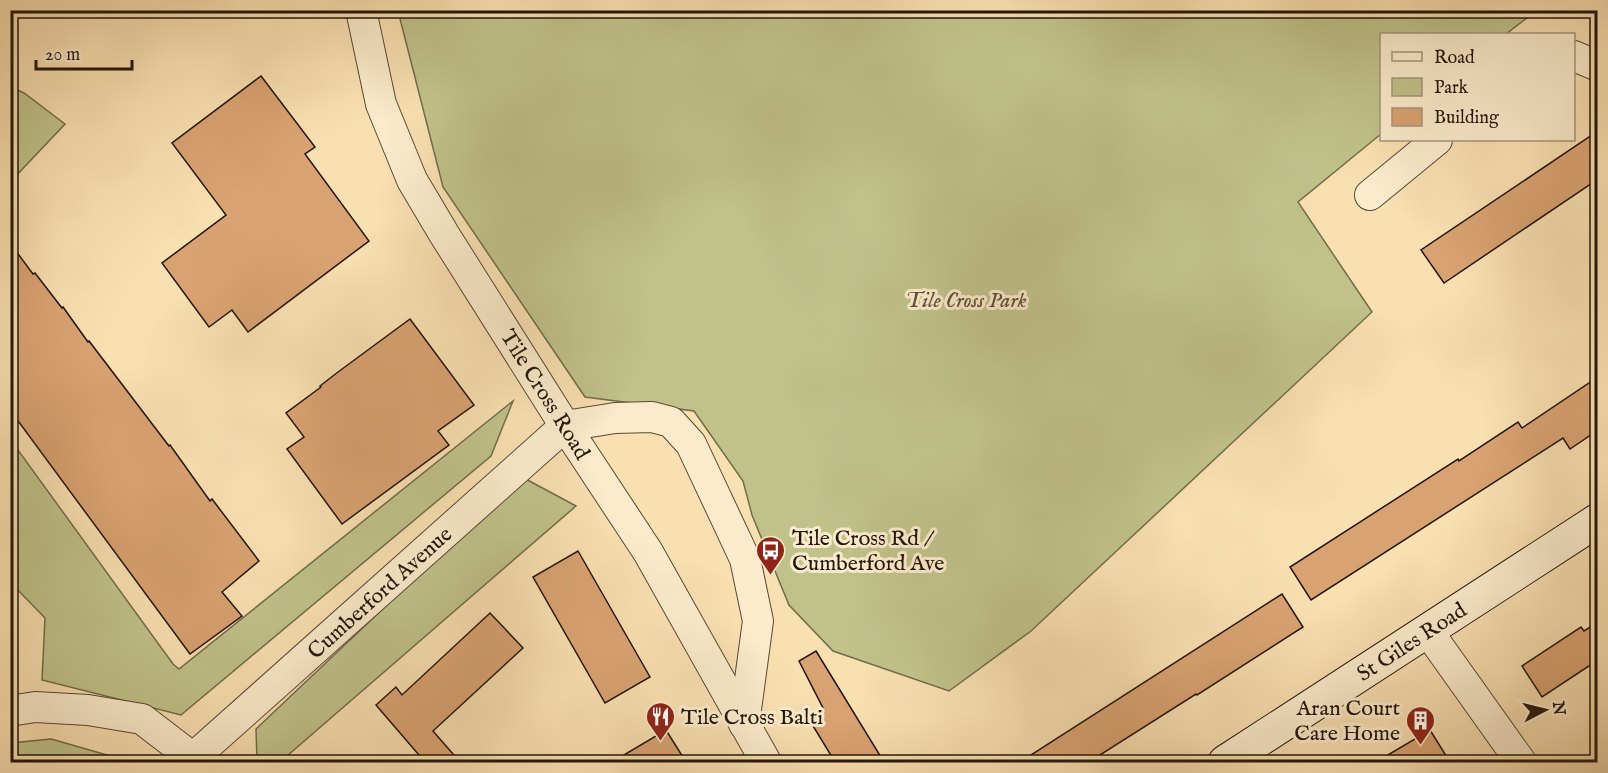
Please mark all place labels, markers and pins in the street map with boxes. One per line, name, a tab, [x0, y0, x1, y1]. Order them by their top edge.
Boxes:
place label: Tile Cross Rd / Cumberford Ave	[792, 525, 944, 578]
bus stop icon: Tile Cross Rd / Cumberford Ave	[755, 534, 787, 576]
place label: Aran Court Care Home	[1294, 695, 1400, 748]
restaurant icon: Tile Cross Balti	[644, 700, 676, 742]
place label: Tile Cross Balti	[681, 704, 823, 732]
building icon: Aran Court Care Home	[1405, 704, 1437, 746]

